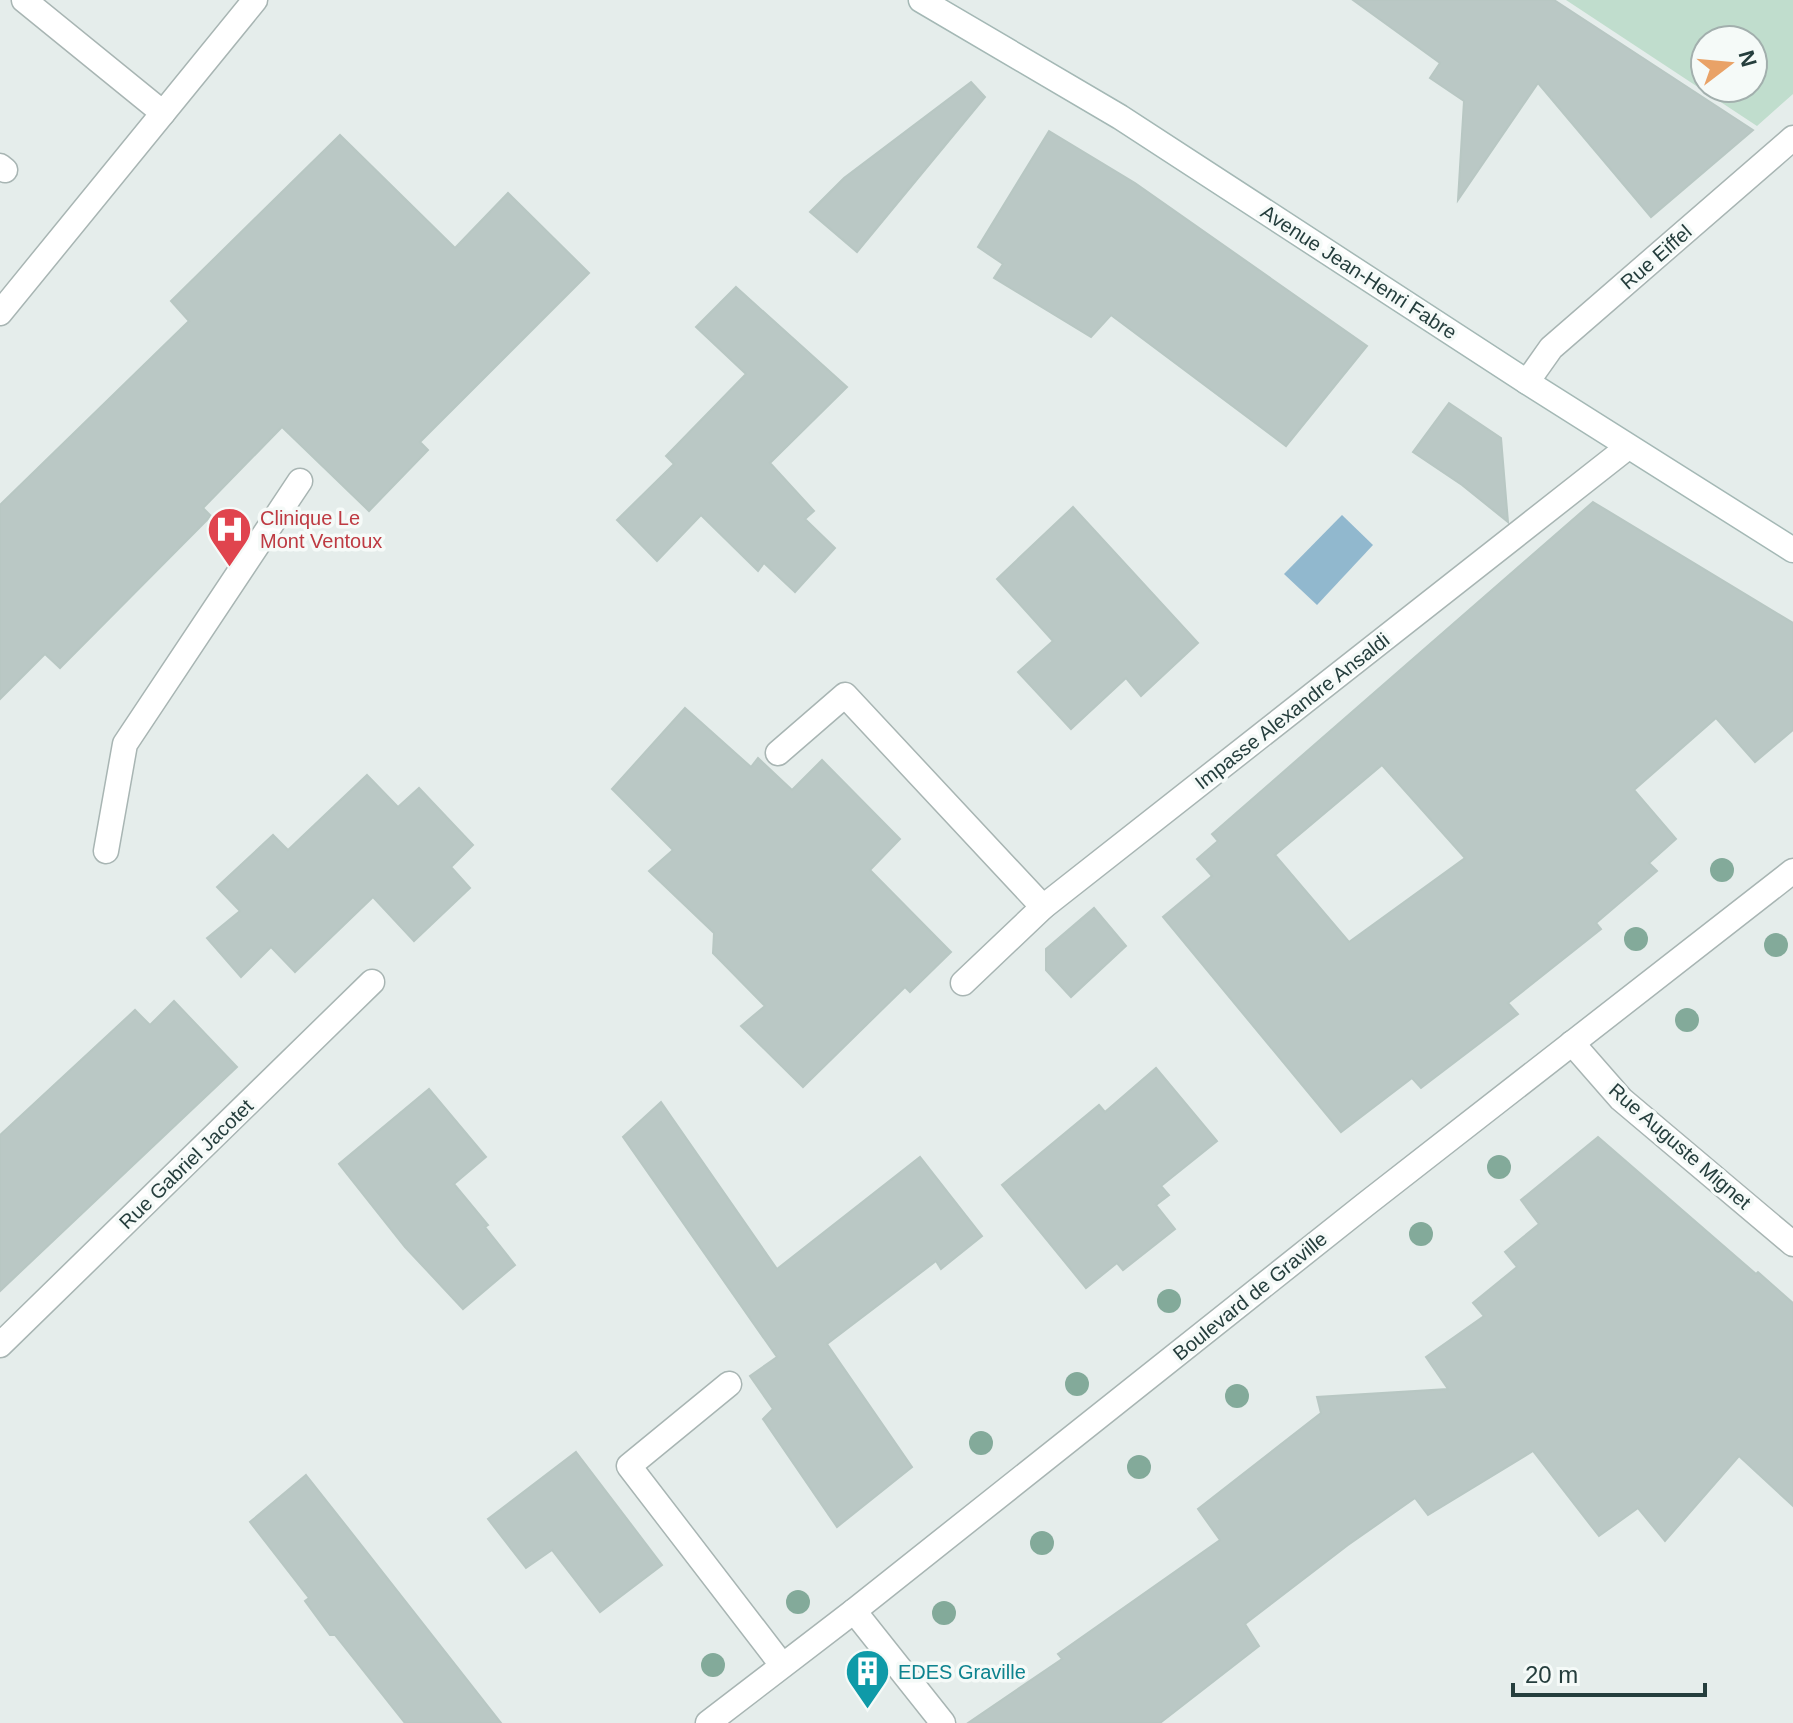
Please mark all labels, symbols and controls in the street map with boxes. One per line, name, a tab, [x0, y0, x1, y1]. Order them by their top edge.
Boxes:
north arrow	[1689, 24, 1769, 104]
text: N	[1734, 48, 1762, 70]
street label: Avenue Jean-Henri Fabre	[1257, 201, 1461, 343]
street label: Rue Eiffel	[1616, 220, 1696, 294]
hospital icon: Clinique Le Mont Ventoux	[205, 506, 253, 569]
place label: Clinique Le Mont Ventoux	[260, 507, 382, 552]
street label: Impasse Alexandre Ansaldi	[1191, 628, 1393, 794]
street label: Rue Auguste Mignet	[1605, 1079, 1756, 1214]
street label: Rue Gabriel Jacotet	[115, 1094, 258, 1233]
street label: Boulevard de Graville	[1169, 1227, 1331, 1365]
scale bar	[1513, 1647, 1705, 1697]
building icon: EDES Graville	[843, 1648, 891, 1711]
place label: EDES Graville	[898, 1661, 1026, 1683]
text: 20 m	[1525, 1661, 1578, 1688]

